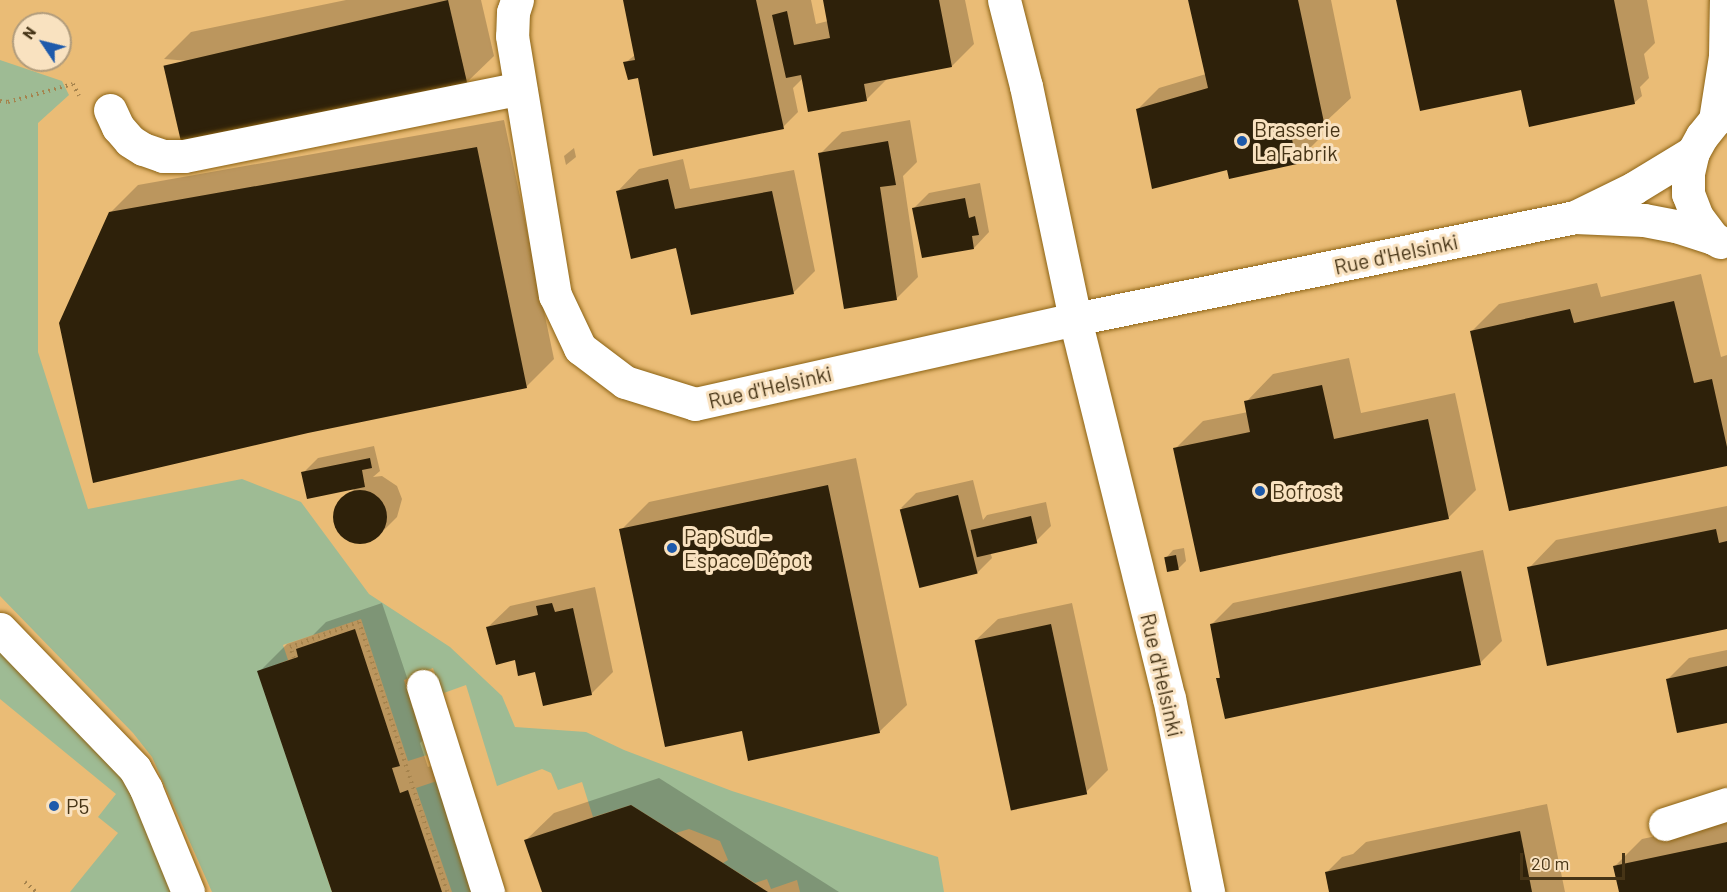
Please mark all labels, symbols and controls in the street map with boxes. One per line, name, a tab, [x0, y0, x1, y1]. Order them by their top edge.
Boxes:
north arrow	[12, 12, 72, 72]
text: N	[18, 23, 39, 42]
place label: Brasserie La Fabrik	[1254, 116, 1341, 166]
marker: Brasserie La Fabrik	[1235, 134, 1249, 148]
street label: Rue d'Helsinki	[1332, 229, 1460, 279]
street label: Rue d'Helsinki	[706, 361, 834, 413]
place label: Bofrost	[1272, 478, 1341, 504]
marker: Bofrost	[1253, 484, 1267, 498]
place label: Pap Sud - Espace Dépot	[684, 523, 810, 573]
marker: Pap Sud - Espace Dépot	[665, 541, 679, 555]
street label: Rue d'Helsinki	[1136, 611, 1188, 739]
place label: P5	[66, 793, 89, 819]
marker: P5	[47, 799, 61, 813]
scale bar	[1523, 841, 1628, 879]
text: 20 m	[1531, 852, 1569, 874]

